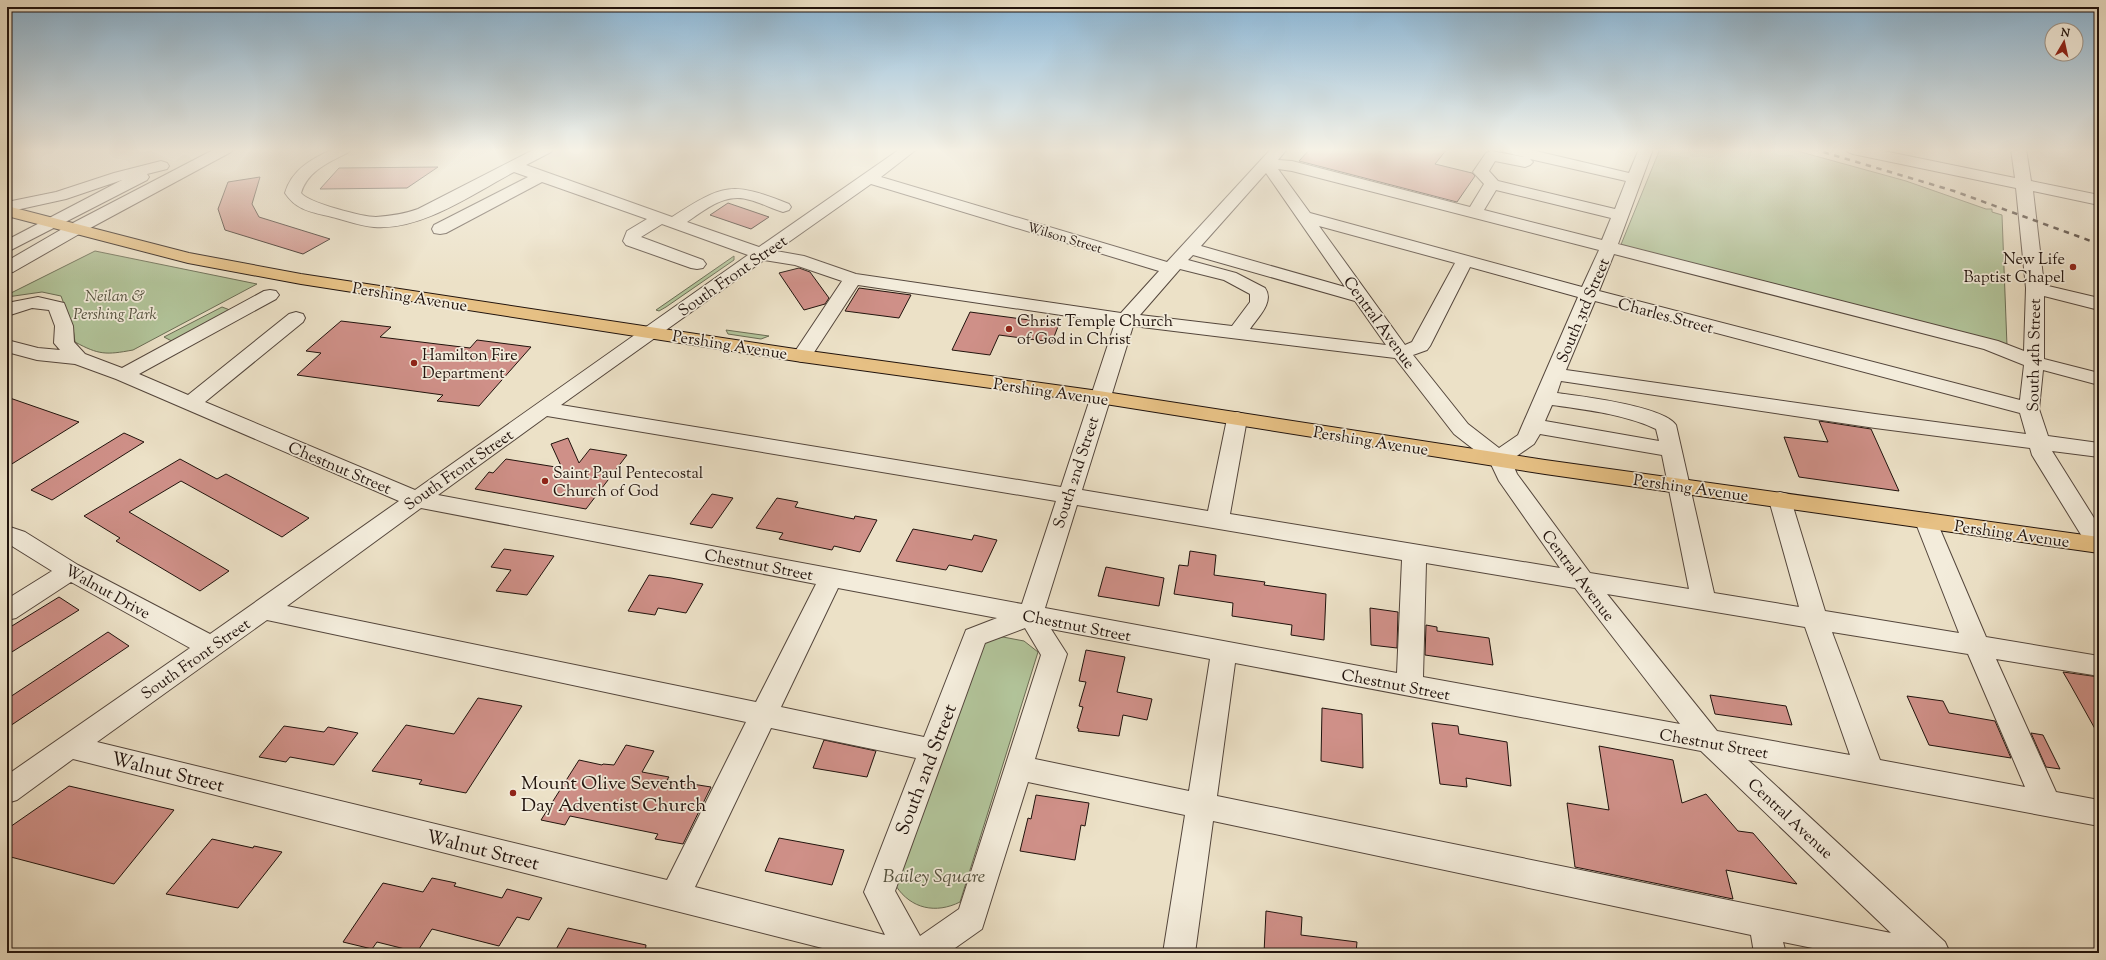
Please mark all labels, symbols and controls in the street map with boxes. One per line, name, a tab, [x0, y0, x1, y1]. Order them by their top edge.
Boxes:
north arrow	[2044, 22, 2084, 62]
text: N	[2059, 24, 2071, 42]
street label: Wilson Street	[1025, 219, 1105, 259]
street label: South Front Street	[674, 230, 793, 323]
place label: New Life Baptist Chapel	[1963, 249, 2066, 290]
street label: South 3rd Street	[1552, 255, 1617, 367]
marker: New Life Baptist Chapel	[2068, 262, 2078, 272]
street label: Central Avenue	[1337, 272, 1419, 374]
street label: Pershing Avenue	[351, 278, 469, 319]
park label: Neilan & Pershing Park	[73, 286, 157, 327]
street label: Charles Street	[1615, 294, 1716, 341]
street label: South 4th Street	[2023, 298, 2048, 412]
place label: Christ Temple Church of God in Christ	[1017, 311, 1174, 352]
marker: Christ Temple Church of God in Christ	[1004, 324, 1014, 334]
street label: Pershing Avenue	[671, 326, 789, 367]
place label: Hamilton Fire Department	[422, 345, 518, 386]
marker: Hamilton Fire Department	[409, 358, 419, 368]
street label: Pershing Avenue	[992, 374, 1110, 413]
street label: South 2nd Street	[1048, 413, 1106, 532]
street label: Pershing Avenue	[1312, 422, 1430, 463]
street label: South Front Street	[400, 424, 519, 517]
street label: Chestnut Street	[284, 437, 395, 502]
place label: Saint Paul Pentecostal Church of God	[553, 463, 704, 504]
street label: Pershing Avenue	[1632, 470, 1750, 509]
marker: Saint Paul Pentecostal Church of God	[540, 476, 550, 486]
street label: Pershing Avenue	[1953, 516, 2071, 555]
street label: Central Avenue	[1535, 526, 1619, 627]
street label: Chestnut Street	[702, 545, 815, 588]
street label: Walnut Drive	[60, 560, 154, 626]
street label: Chestnut Street	[1020, 606, 1133, 649]
street label: South Front Street	[137, 613, 256, 706]
street label: Chestnut Street	[1339, 665, 1452, 708]
street label: South 2nd Street	[890, 700, 965, 839]
street label: Chestnut Street	[1657, 725, 1770, 766]
street label: Walnut Street	[108, 746, 227, 801]
place label: Mount Olive Seventh Day Adventist Church	[521, 771, 706, 820]
street label: Central Avenue	[1741, 774, 1837, 866]
marker: Mount Olive Seventh Day Adventist Church	[508, 788, 518, 798]
street label: Walnut Street	[423, 824, 542, 879]
park label: Bailey Square	[883, 864, 986, 891]

